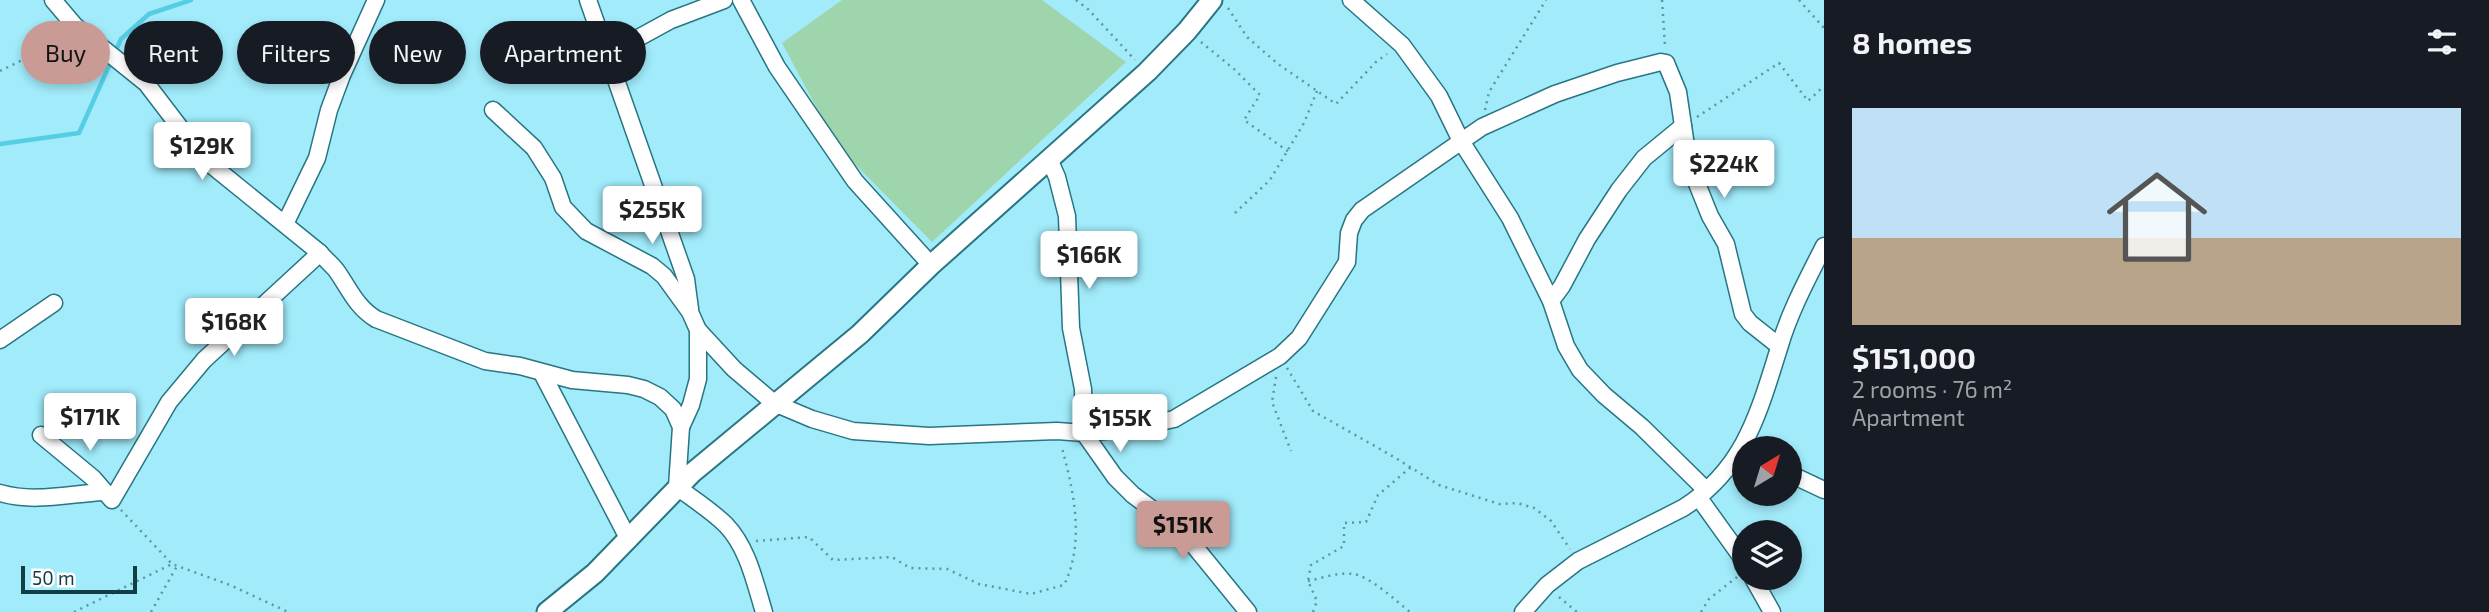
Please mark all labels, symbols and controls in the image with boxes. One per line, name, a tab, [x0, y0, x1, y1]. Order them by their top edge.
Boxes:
chip: Buy	[21, 21, 110, 84]
chip: Rent	[124, 21, 223, 84]
chip: Filters	[237, 21, 355, 84]
chip: New	[369, 21, 466, 84]
chip: Apartment	[480, 21, 646, 84]
icon: filters	[2423, 23, 2461, 61]
text: 8 homes	[1852, 24, 1972, 60]
pin: $129K	[153, 122, 251, 182]
text: $129K	[170, 131, 234, 159]
pin: $224K	[1675, 140, 1773, 200]
text: $224K	[1689, 149, 1759, 177]
icon: home	[2094, 154, 2220, 280]
pin: $255K	[603, 187, 701, 246]
text: $255K	[619, 195, 685, 223]
pin: $166K	[1040, 232, 1138, 291]
text: $166K	[1057, 240, 1122, 268]
pin: $168K	[185, 298, 283, 358]
text: $168K	[201, 307, 267, 335]
text: $151,000	[1852, 339, 1976, 375]
text: 2 rooms · 76 m²	[1852, 375, 2012, 403]
pin: $171K	[41, 393, 139, 453]
pin: $155K	[1071, 394, 1169, 454]
text: $171K	[60, 402, 120, 430]
text: $155K	[1088, 403, 1152, 431]
text: Apartment	[1852, 403, 1965, 431]
north arrow	[1732, 436, 1802, 506]
map controls	[1732, 436, 1802, 590]
pin: $151K	[1134, 502, 1232, 561]
text: $151K	[1153, 510, 1213, 538]
button: layers	[1732, 520, 1802, 590]
scale bar	[21, 563, 136, 595]
text: 50 m	[32, 566, 75, 589]

